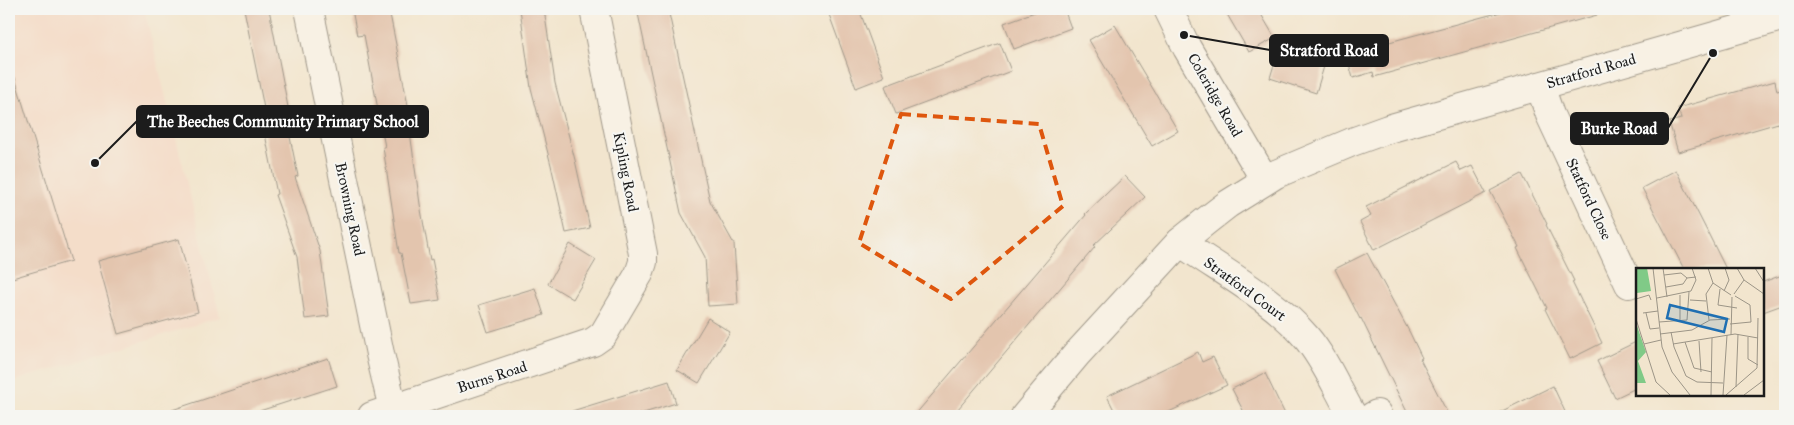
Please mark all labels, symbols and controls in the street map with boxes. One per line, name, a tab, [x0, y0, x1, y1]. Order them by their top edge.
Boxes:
callout: Stratford Road	[1270, 35, 1388, 66]
text: Stratford Road	[1280, 41, 1379, 60]
street label: Coleridge Road	[1184, 50, 1246, 140]
street label: Stratford Road	[1544, 50, 1638, 92]
callout: The Beeches Community Primary School	[137, 106, 428, 137]
text: The Beeches Community Primary School	[146, 112, 419, 132]
callout: Burke Road	[1571, 113, 1668, 144]
text: Burke Road	[1581, 119, 1658, 138]
street label: Kipling Road	[609, 131, 643, 214]
street label: Statford Close	[1562, 155, 1616, 243]
street label: Browning Road	[331, 160, 369, 258]
street label: Stratford Court	[1201, 253, 1290, 325]
inset map	[1636, 268, 1764, 395]
street label: Burns Road	[455, 357, 530, 397]

